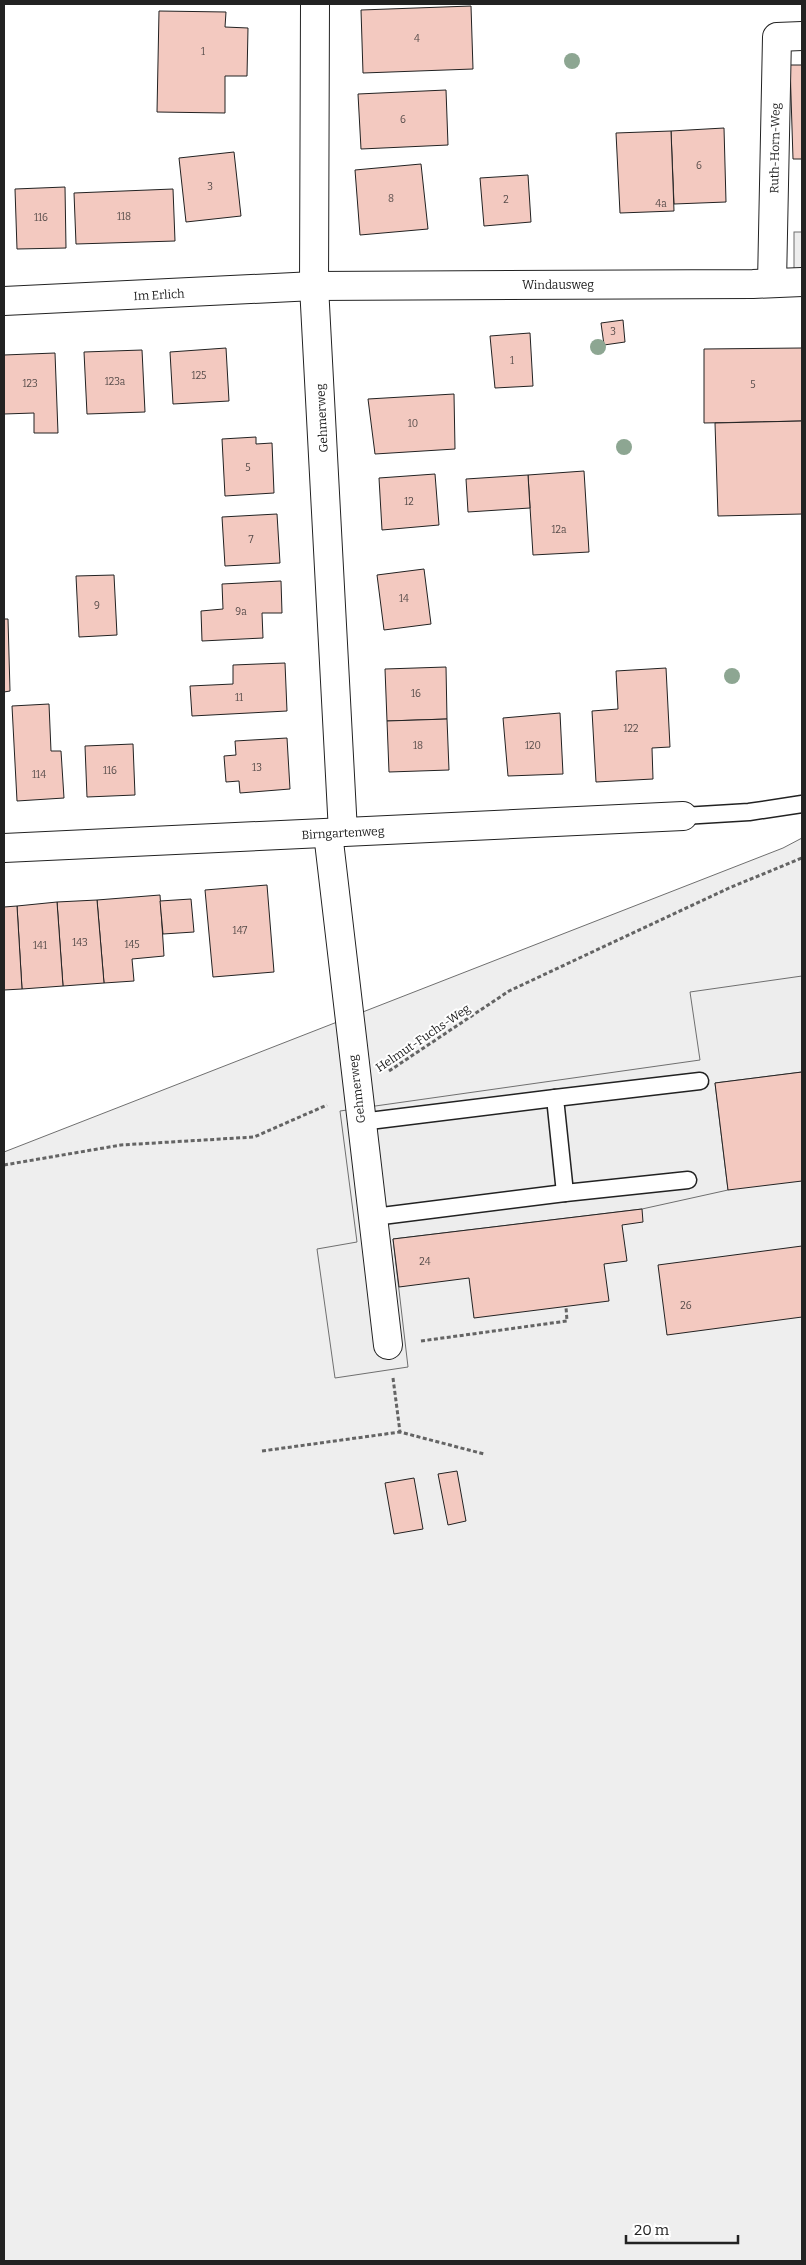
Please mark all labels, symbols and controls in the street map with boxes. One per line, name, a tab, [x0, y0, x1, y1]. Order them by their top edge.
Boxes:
house number: 4	[414, 33, 420, 45]
house number: 1	[201, 46, 205, 58]
street label: Ruth-Horn-Weg	[767, 102, 783, 194]
house number: 6	[400, 114, 406, 126]
house number: 6	[696, 160, 702, 172]
house number: 3	[207, 181, 213, 193]
house number: 8	[388, 193, 394, 205]
house number: 2	[503, 194, 509, 206]
house number: 4a	[655, 198, 667, 210]
house number: 118	[117, 211, 131, 223]
house number: 116	[34, 212, 48, 224]
street label: Windausweg	[522, 278, 594, 292]
street label: Im Erlich	[133, 287, 185, 303]
house number: 3	[610, 326, 616, 338]
house number: 1	[510, 355, 514, 367]
house number: 125	[192, 370, 206, 382]
house number: 123a	[105, 376, 126, 388]
house number: 123	[22, 378, 38, 390]
house number: 5	[750, 379, 756, 391]
street label: Gehmerweg	[313, 383, 331, 453]
house number: 10	[408, 418, 418, 430]
house number: 5	[245, 462, 251, 474]
house number: 12	[404, 496, 414, 508]
house number: 12a	[552, 524, 567, 536]
house number: 7	[248, 534, 254, 546]
house number: 14	[399, 593, 409, 605]
house number: 9	[94, 600, 100, 612]
house number: 9a	[235, 606, 247, 618]
house number: 16	[411, 688, 421, 700]
house number: 11	[235, 692, 243, 704]
house number: 122	[624, 723, 638, 735]
house number: 18	[413, 740, 423, 752]
house number: 120	[525, 740, 541, 752]
house number: 13	[252, 762, 262, 774]
house number: 116	[103, 765, 117, 777]
house number: 114	[32, 769, 46, 781]
street label: Birngartenweg	[301, 824, 385, 842]
house number: 147	[233, 925, 247, 937]
house number: 143	[72, 937, 88, 949]
house number: 145	[124, 939, 140, 951]
house number: 141	[33, 940, 47, 952]
street label: Helmut-Fuchs-Weg	[373, 1001, 473, 1075]
street label: Gehmerweg	[346, 1054, 368, 1124]
house number: 24	[419, 1256, 431, 1268]
house number: 26	[680, 1300, 692, 1312]
scale bar	[626, 2212, 738, 2244]
text: 20 m	[634, 2221, 670, 2239]

